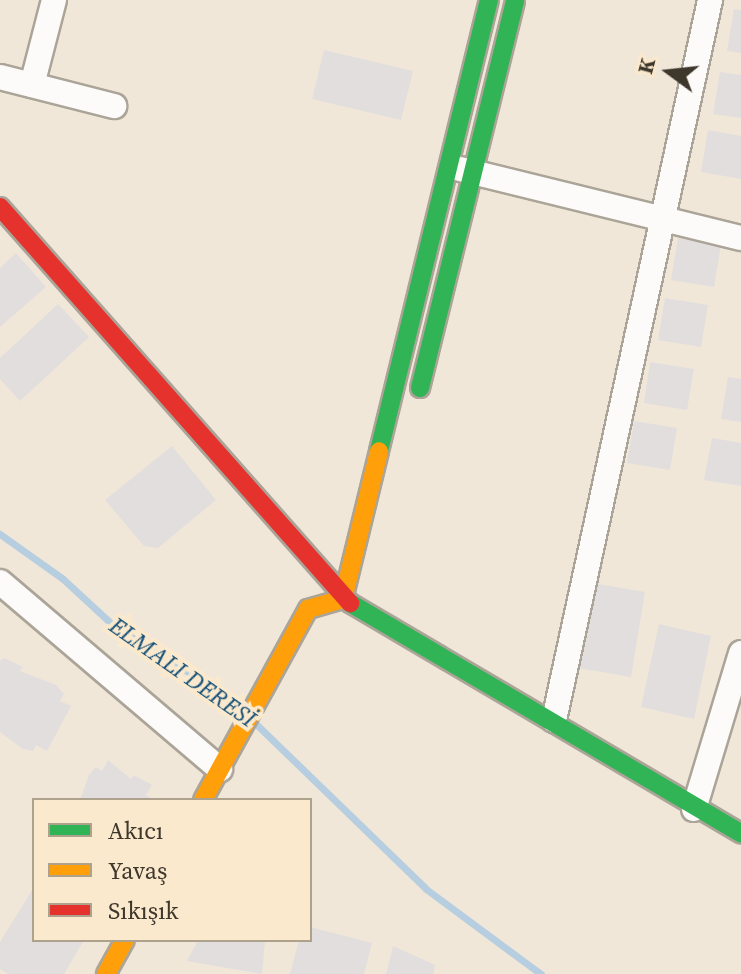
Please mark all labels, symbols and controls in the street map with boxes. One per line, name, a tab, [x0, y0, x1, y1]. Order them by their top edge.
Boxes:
north arrow	[629, 32, 709, 112]
text: K	[629, 55, 662, 77]
water label: ELMALI DERESİ	[104, 611, 262, 733]
legend	[32, 798, 312, 942]
text: Akıcı	[108, 814, 163, 847]
text: Yavaş	[108, 854, 167, 887]
text: Sıkışık	[108, 894, 178, 927]

